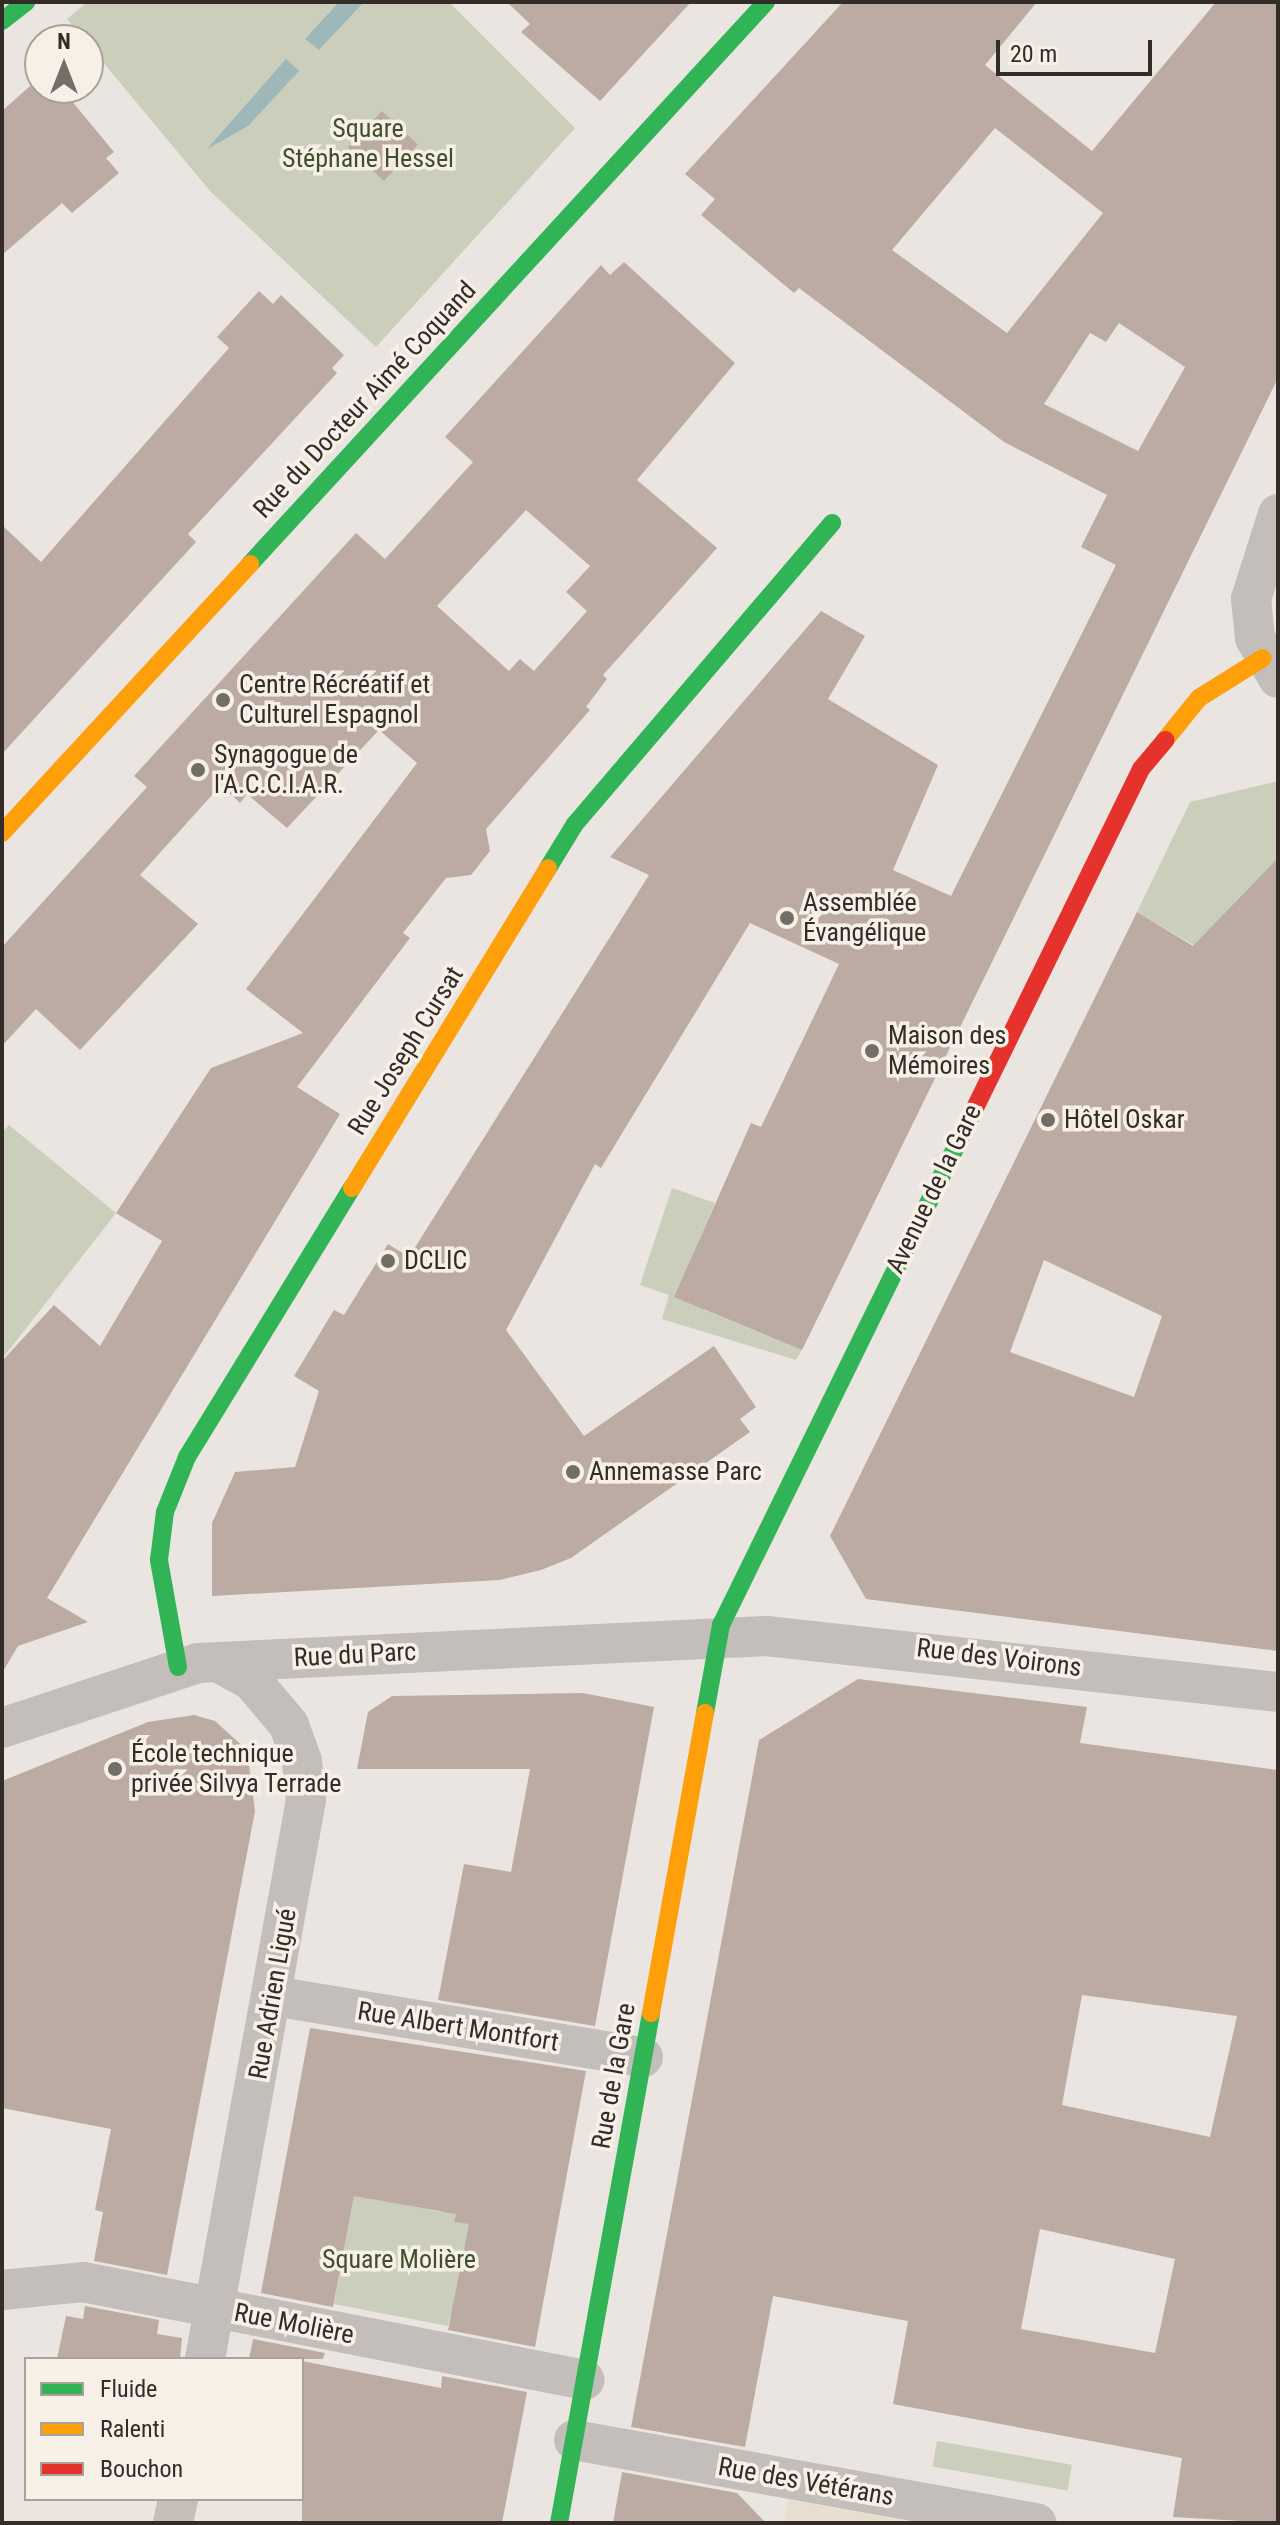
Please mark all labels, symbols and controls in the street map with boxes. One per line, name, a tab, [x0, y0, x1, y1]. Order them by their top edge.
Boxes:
north arrow	[24, 24, 104, 104]
scale bar	[1000, 24, 1156, 74]
text: N	[57, 29, 71, 54]
text: 20 m	[1010, 40, 1057, 68]
park label: Square Stéphane Hessel	[282, 113, 454, 174]
street label: Rue du Docteur Aimé Coquand	[247, 275, 483, 525]
place label: Centre Récréatif et Culturel Espagnol	[239, 669, 430, 730]
marker: Centre Récréatif et Culturel Espagnol	[214, 691, 232, 709]
place label: Synagogue de l'A.C.C.I.A.R.	[214, 739, 358, 800]
marker: Synagogue de l'A.C.C.I.A.R.	[189, 761, 207, 779]
place label: Assemblée Évangélique	[803, 887, 926, 948]
marker: Assemblée Évangélique	[778, 909, 796, 927]
street label: Rue Joseph Cursat	[342, 961, 470, 1141]
place label: Maison des Mémoires	[888, 1020, 1006, 1082]
marker: Maison des Mémoires	[863, 1042, 881, 1060]
street label: Avenue de la Gare	[880, 1099, 988, 1279]
place label: Hôtel Oskar	[1064, 1104, 1185, 1136]
marker: Hôtel Oskar	[1039, 1111, 1057, 1129]
place label: DCLIC	[404, 1245, 467, 1277]
marker: DCLIC	[379, 1252, 397, 1270]
place label: Annemasse Parc	[589, 1456, 762, 1488]
marker: Annemasse Parc	[564, 1463, 582, 1481]
street label: Rue des Voirons	[915, 1632, 1083, 1684]
street label: Rue du Parc	[293, 1636, 417, 1674]
place label: École technique privée Silvya Terrade	[131, 1738, 342, 1800]
marker: École technique privée Silvya Terrade	[106, 1760, 124, 1778]
street label: Rue Adrien Ligué	[243, 1906, 303, 2082]
street label: Rue Albert Montfort	[355, 1996, 561, 2058]
street label: Rue de la Gare	[586, 2001, 642, 2151]
park label: Square Molière	[322, 2244, 476, 2276]
street label: Rue Molière	[232, 2297, 356, 2351]
legend	[24, 2357, 304, 2501]
text: Fluide	[100, 2375, 157, 2403]
text: Ralenti	[100, 2415, 165, 2443]
street label: Rue des Vétérans	[716, 2451, 896, 2513]
text: Bouchon	[100, 2455, 183, 2483]

